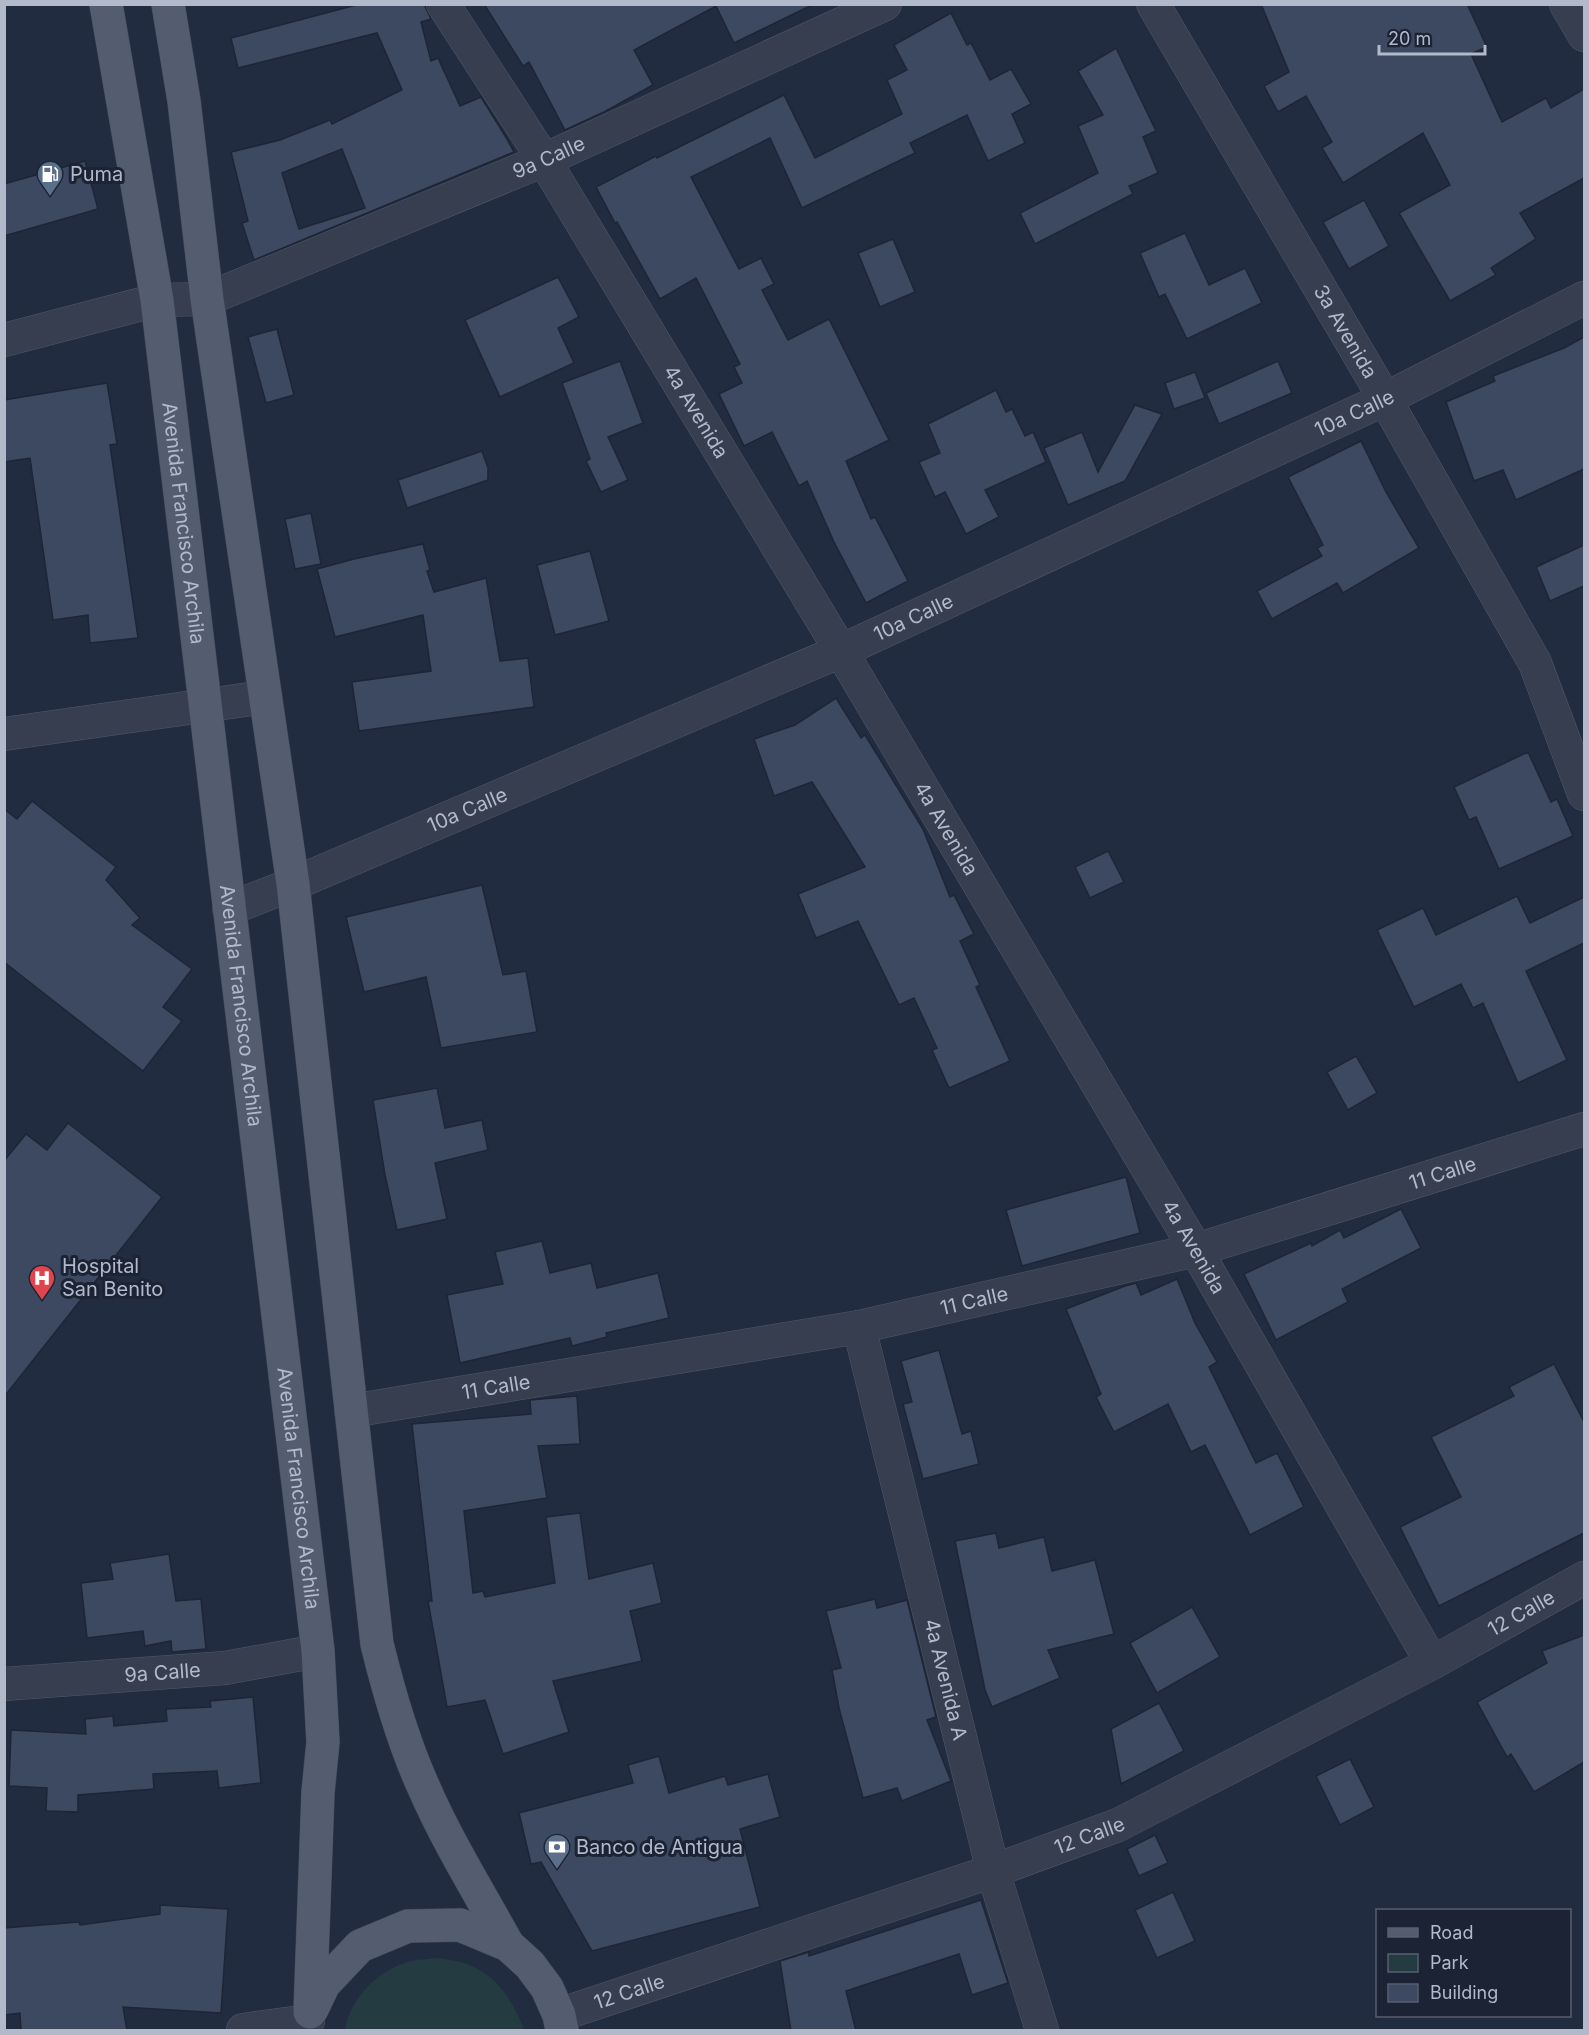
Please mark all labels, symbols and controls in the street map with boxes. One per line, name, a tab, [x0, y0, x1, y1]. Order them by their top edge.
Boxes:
scale bar	[1379, 18, 1486, 56]
text: 20 m	[1388, 28, 1431, 49]
street label: 9a Calle	[509, 131, 589, 184]
fuel station icon: Puma	[35, 159, 65, 197]
place label: Puma	[70, 162, 123, 186]
street label: 3a Avenida	[1309, 281, 1382, 383]
street label: 4a Avenida	[659, 361, 734, 463]
street label: 10a Calle	[1311, 384, 1398, 442]
street label: Avenida Francisco Archila	[157, 401, 210, 645]
street label: 10a Calle	[870, 589, 957, 646]
street label: 4a Avenida	[909, 777, 983, 880]
street label: 10a Calle	[423, 782, 511, 838]
street label: Avenida Francisco Archila	[215, 883, 267, 1128]
street label: 11 Calle	[1406, 1151, 1479, 1195]
street label: 4a Avenida	[1157, 1195, 1230, 1298]
place label: Hospital San Benito	[62, 1254, 163, 1301]
hospital icon: Hospital San Benito	[27, 1263, 57, 1301]
street label: 11 Calle	[938, 1281, 1010, 1320]
street label: Avenida Francisco Archila	[272, 1366, 325, 1611]
street label: 11 Calle	[460, 1370, 532, 1404]
street label: 12 Calle	[1483, 1585, 1559, 1641]
street label: 4a Avenida A	[919, 1616, 972, 1743]
street label: 9a Calle	[124, 1658, 202, 1687]
street label: 12 Calle	[1051, 1812, 1129, 1859]
bank icon: Banco de Antigua	[542, 1832, 572, 1870]
place label: Banco de Antigua	[576, 1835, 743, 1859]
legend	[1376, 1909, 1571, 2017]
text: Road	[1430, 1922, 1473, 1943]
text: Park	[1430, 1952, 1469, 1973]
street label: 12 Calle	[591, 1969, 668, 2015]
text: Building	[1430, 1982, 1498, 2003]

